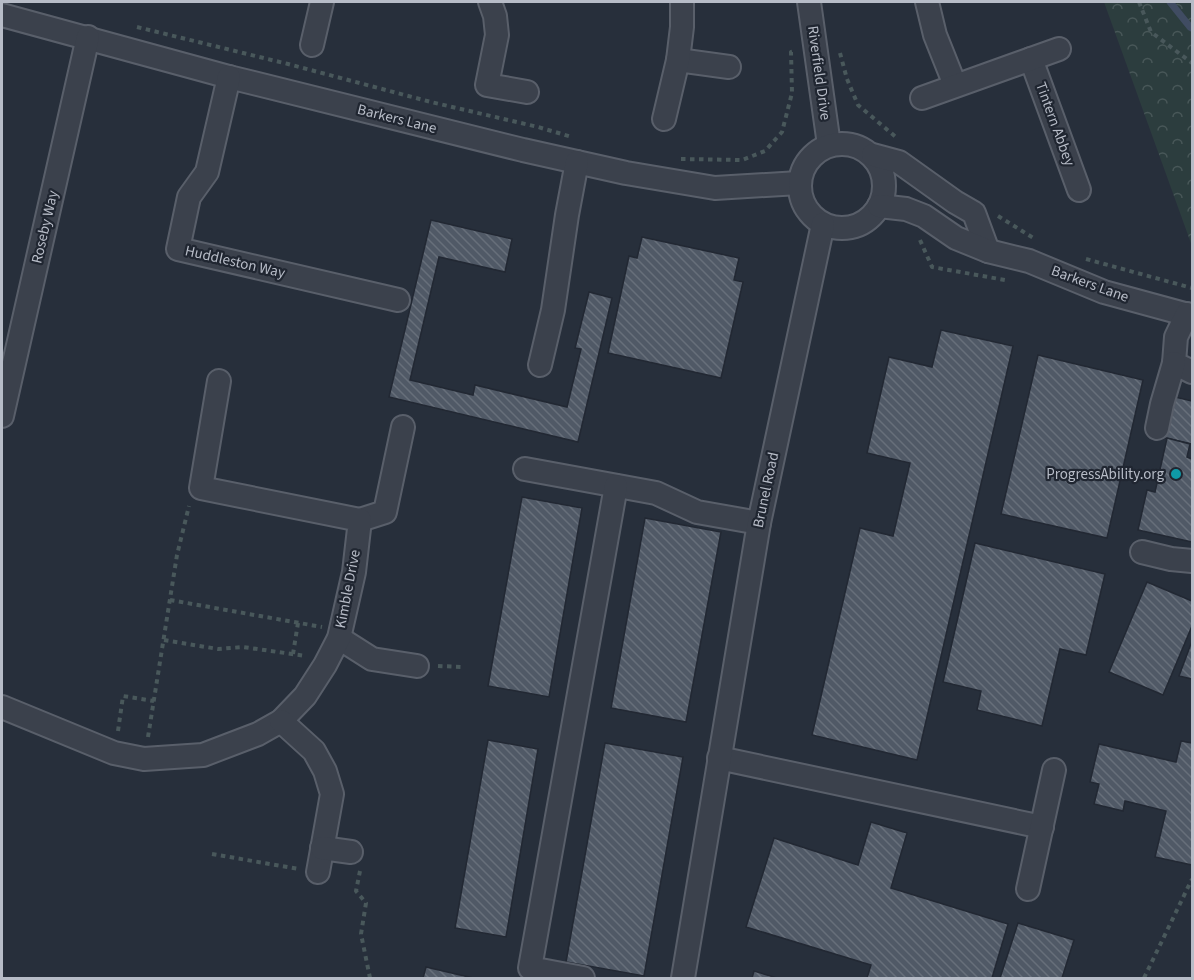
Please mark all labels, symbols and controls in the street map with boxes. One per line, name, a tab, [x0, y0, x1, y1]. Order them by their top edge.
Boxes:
street label: Riverfield Drive	[802, 25, 836, 121]
street label: Tintern Abbey	[1030, 79, 1080, 169]
street label: Barkers Lane	[355, 99, 439, 139]
street label: Roseby Way	[26, 188, 64, 266]
street label: Huddleston Way	[183, 240, 287, 284]
street label: Barkers Lane	[1048, 260, 1132, 308]
street label: Brunel Road	[748, 450, 784, 530]
place label: ProgressAbility.org	[1046, 464, 1164, 485]
marker: ProgressAbility.org	[1169, 467, 1183, 481]
street label: Kimble Drive	[330, 548, 366, 630]

